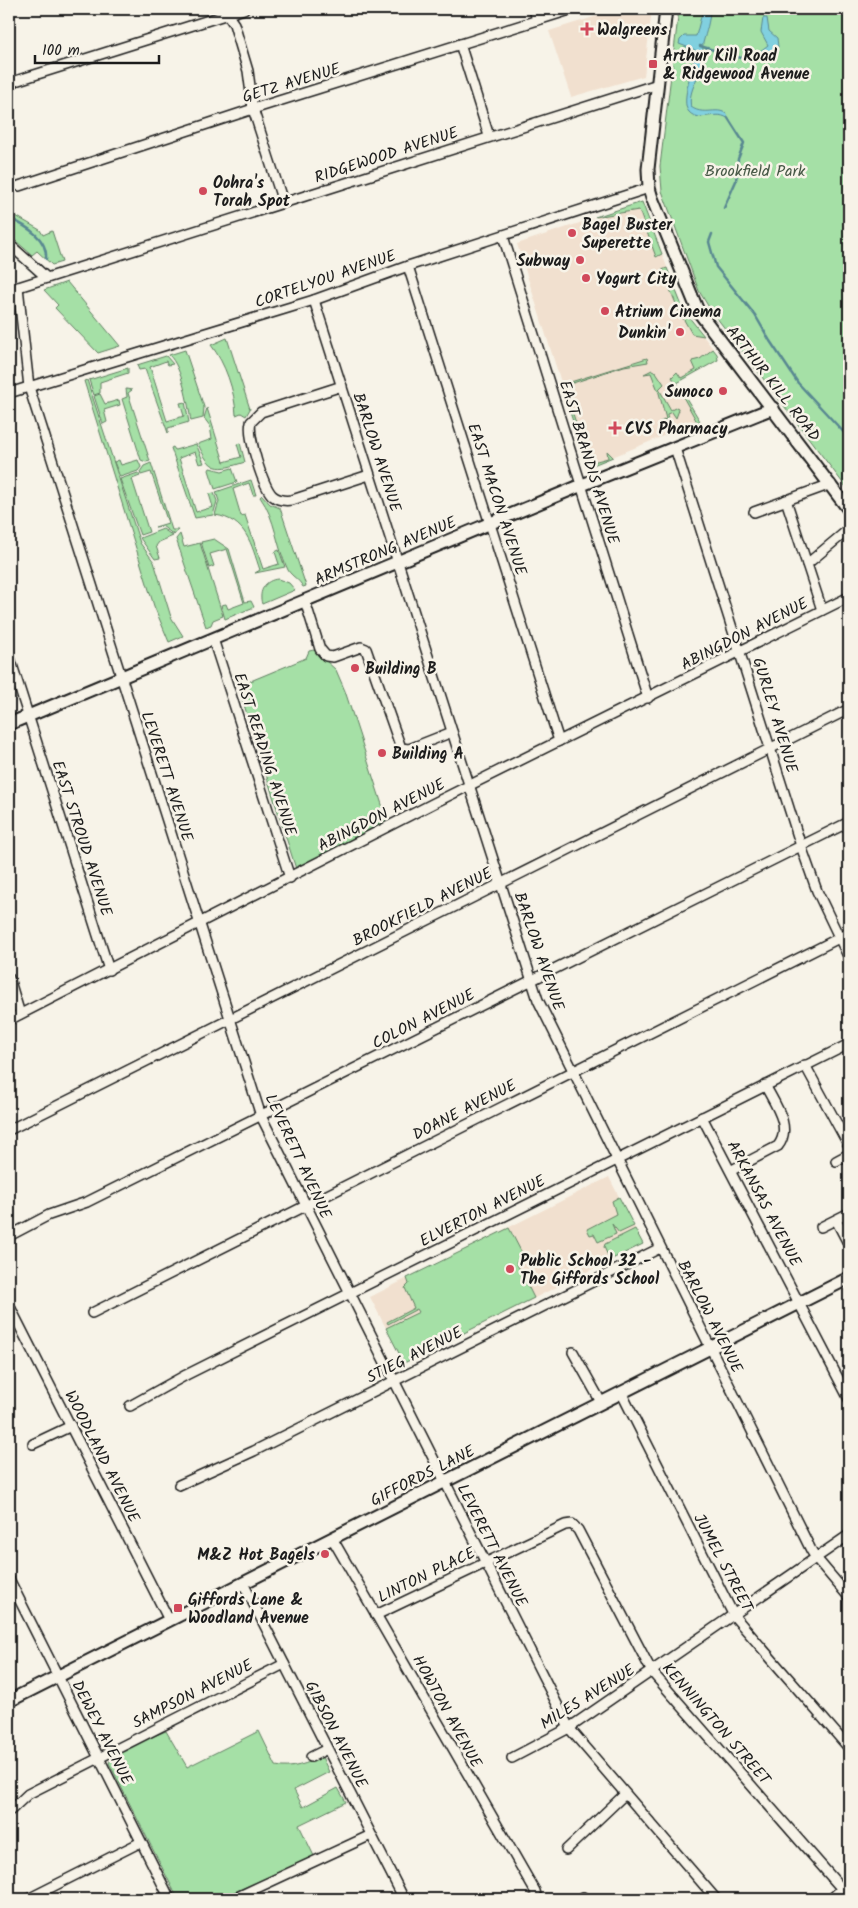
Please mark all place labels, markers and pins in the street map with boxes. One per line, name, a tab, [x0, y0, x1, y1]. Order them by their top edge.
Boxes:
place label: Walgreens	[597, 18, 668, 43]
marker: Walgreens	[581, 23, 593, 35]
place label: Arthur Kill Road & Ridgewood Avenue	[663, 44, 810, 87]
marker: Arthur Kill Road & Ridgewood Avenue	[647, 58, 659, 70]
place label: Oohra's Torah Spot	[213, 171, 291, 214]
marker: Oohra's Torah Spot	[197, 185, 209, 197]
place label: Bagel Buster Superette	[582, 213, 673, 256]
marker: Bagel Buster Superette	[566, 227, 578, 239]
place label: Subway	[516, 249, 571, 274]
marker: Subway	[574, 254, 586, 266]
place label: Yogurt City	[596, 267, 677, 292]
marker: Yogurt City	[580, 272, 592, 284]
place label: Atrium Cinema	[615, 300, 721, 325]
marker: Atrium Cinema	[599, 305, 611, 317]
place label: Dunkin'	[618, 321, 671, 346]
marker: Dunkin'	[674, 326, 686, 338]
place label: Sunoco	[665, 380, 713, 405]
marker: Sunoco	[717, 385, 729, 397]
place label: CVS Pharmacy	[625, 417, 728, 442]
marker: CVS Pharmacy	[609, 422, 621, 434]
place label: Building B	[365, 657, 437, 682]
marker: Building B	[349, 662, 361, 674]
place label: Building A	[392, 742, 464, 767]
marker: Building A	[376, 747, 388, 759]
place label: Public School 32 - The Giffords School	[520, 1249, 660, 1292]
marker: Public School 32 - The Giffords School	[504, 1263, 516, 1275]
place label: M&Z Hot Bagels	[197, 1543, 316, 1568]
marker: M&Z Hot Bagels	[319, 1548, 331, 1560]
place label: Giffords Lane & Woodland Avenue	[188, 1588, 309, 1631]
marker: Giffords Lane & Woodland Avenue	[172, 1602, 184, 1614]

